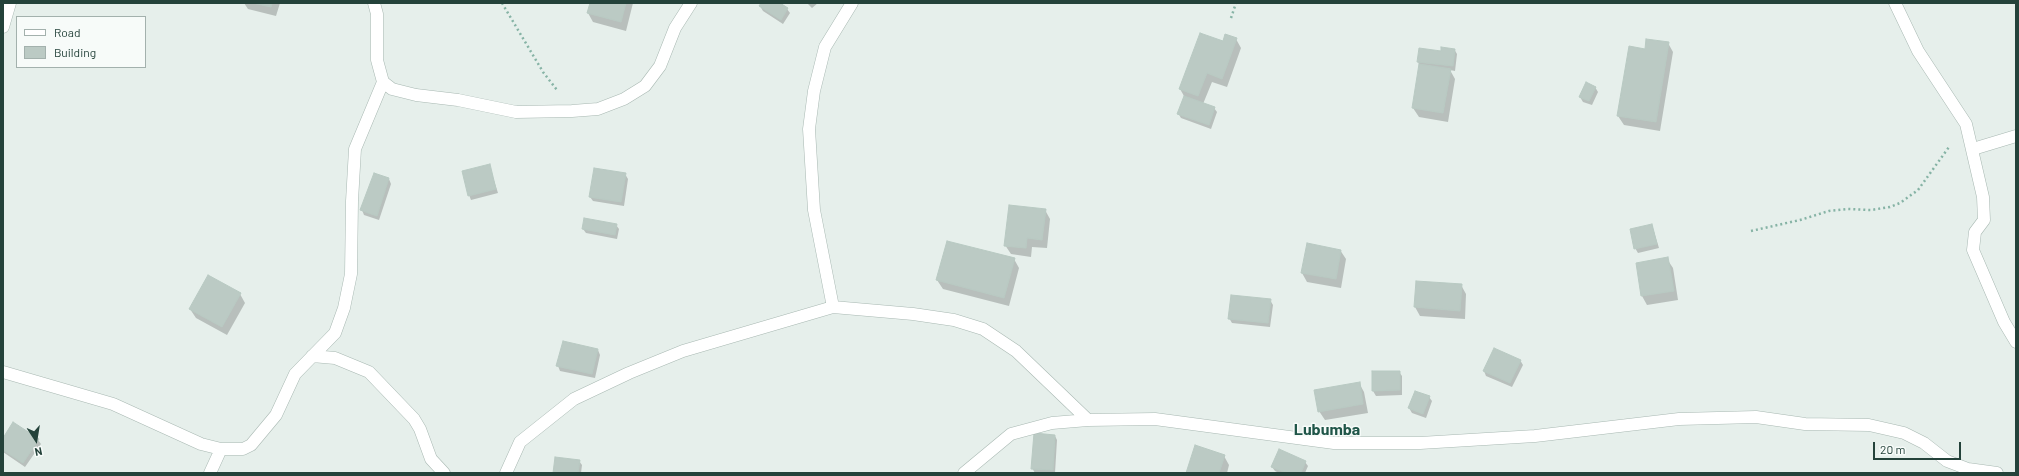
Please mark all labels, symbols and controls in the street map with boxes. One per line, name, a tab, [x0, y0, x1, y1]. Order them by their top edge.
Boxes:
legend	[16, 16, 146, 68]
text: Road	[54, 25, 81, 39]
text: Building	[54, 45, 96, 59]
north arrow	[16, 420, 56, 460]
district label: Lubumba	[1294, 420, 1360, 440]
scale bar	[1875, 434, 1963, 460]
text: 20 m	[1880, 442, 1906, 456]
text: N	[34, 445, 44, 459]

